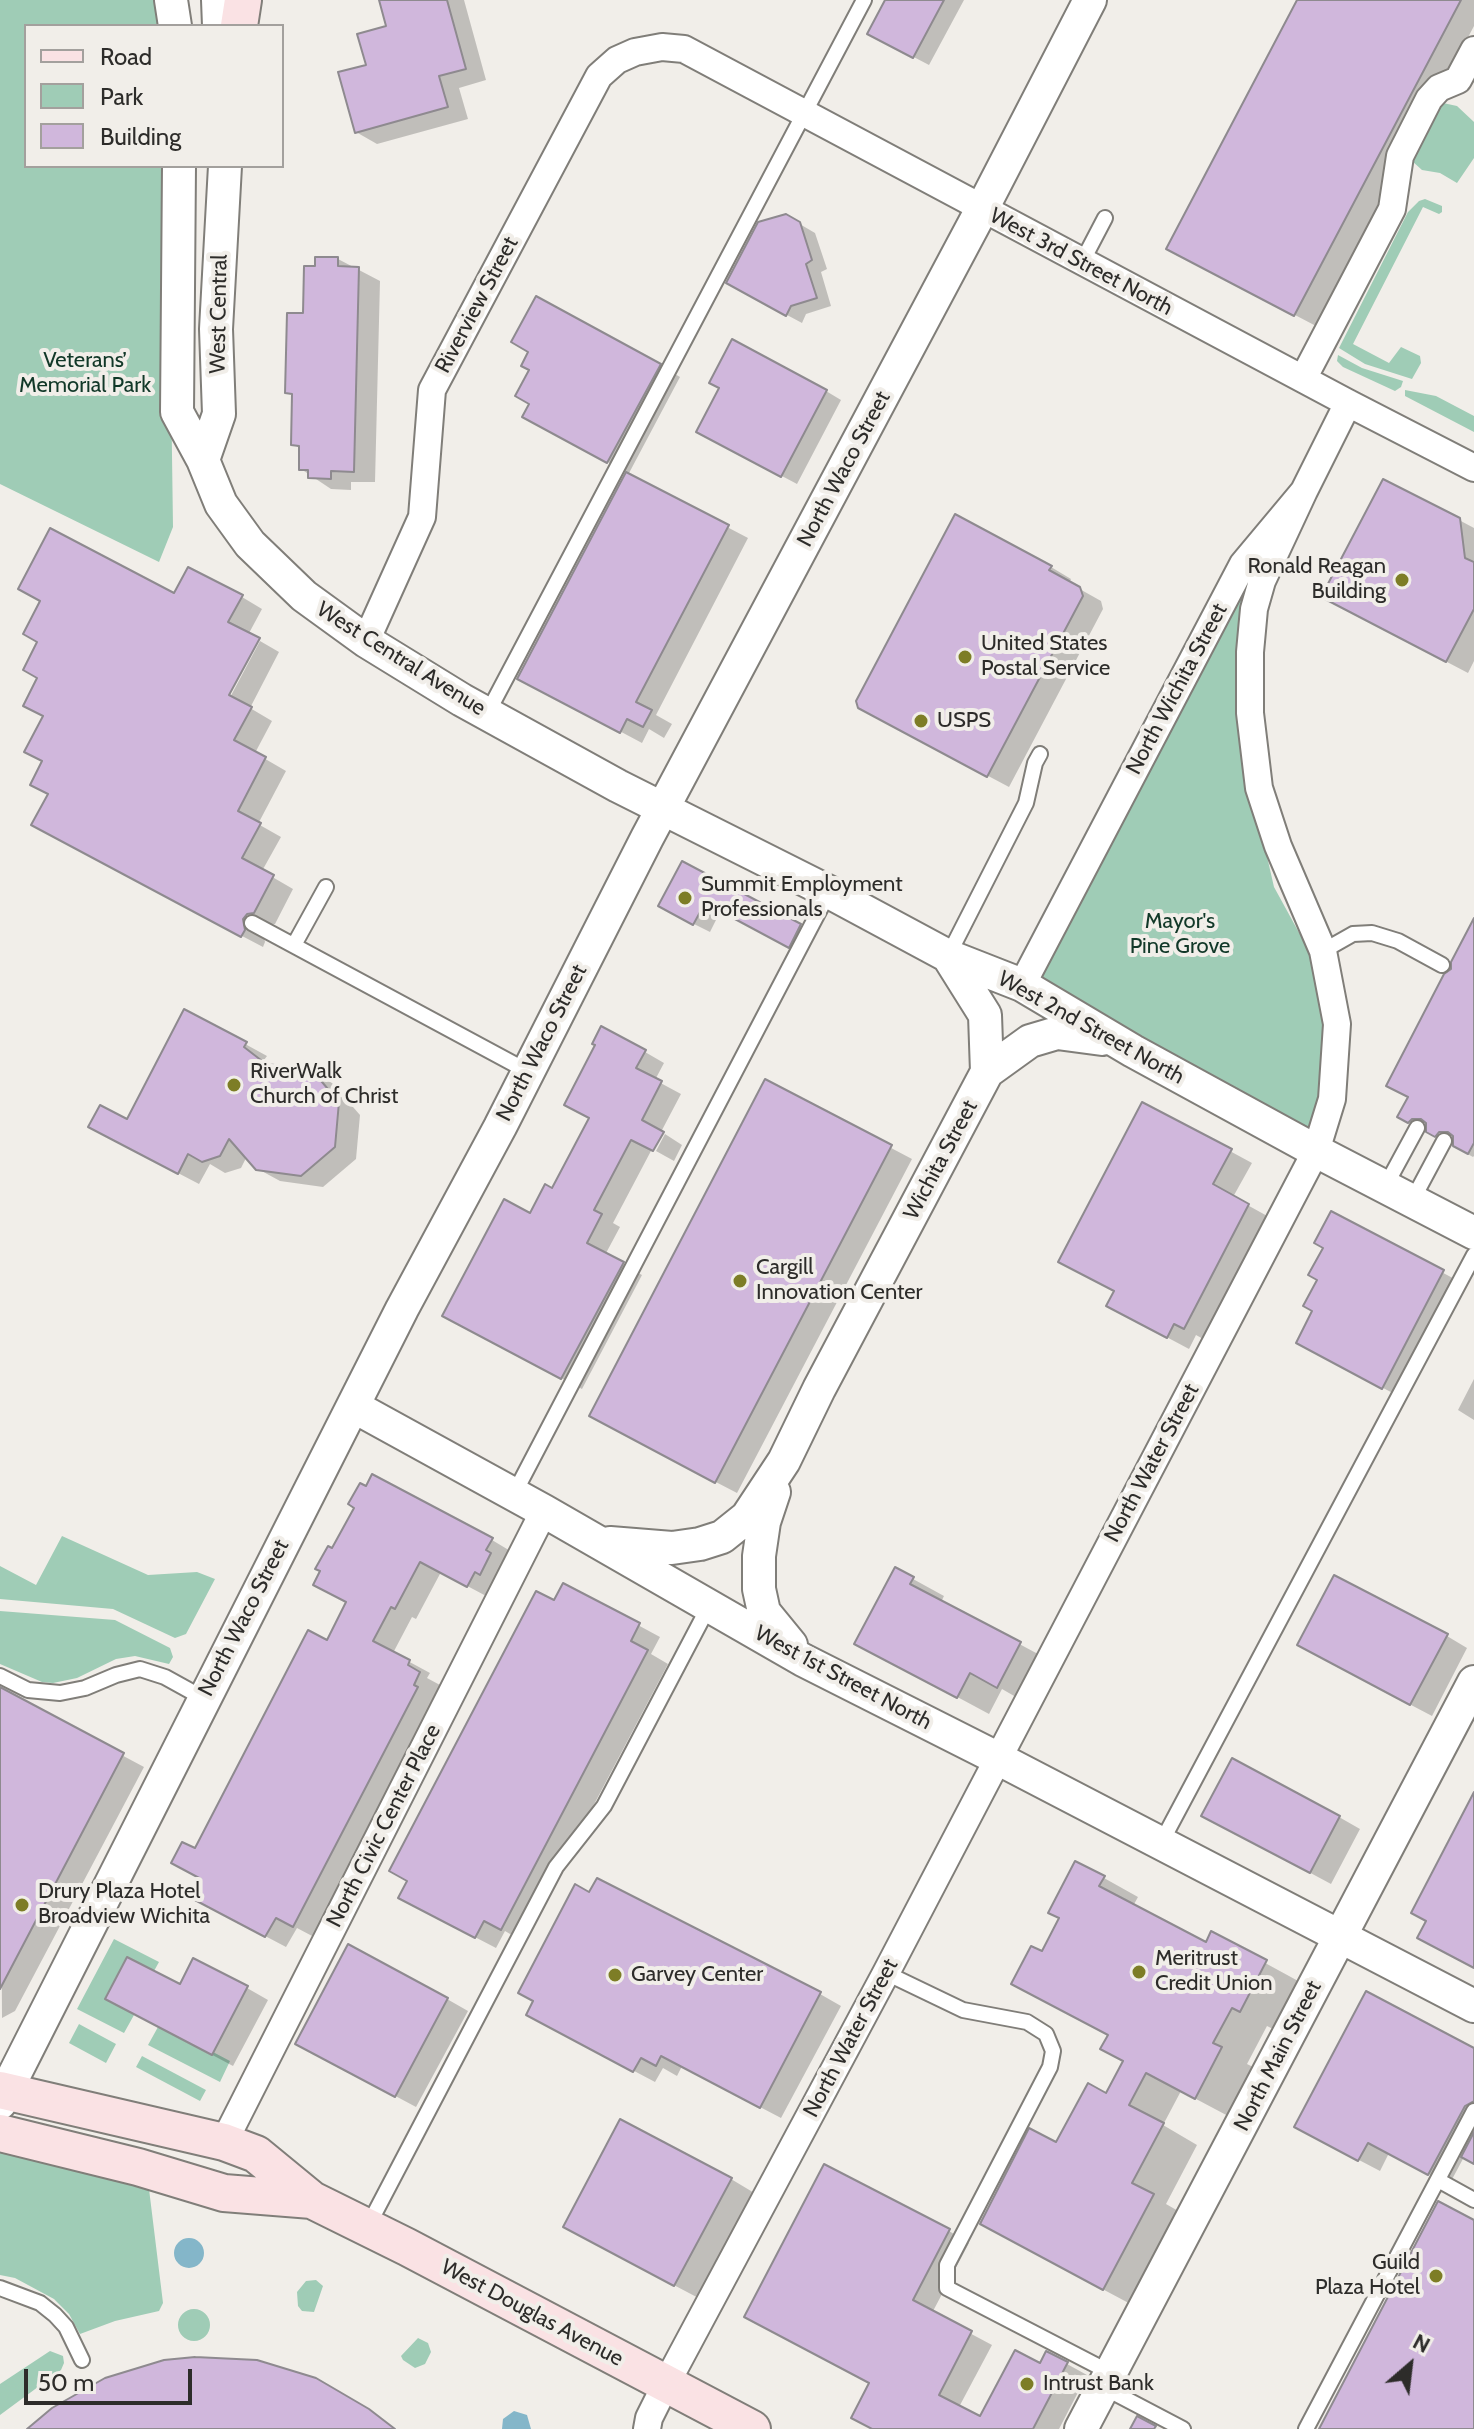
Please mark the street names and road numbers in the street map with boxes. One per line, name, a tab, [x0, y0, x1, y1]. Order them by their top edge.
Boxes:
street label: West 3rd Street North	[985, 203, 1177, 321]
street label: Riverview Street	[430, 232, 524, 378]
street label: West Central	[205, 254, 233, 374]
street label: North Waco Street	[792, 387, 896, 551]
street label: West Central Avenue	[312, 596, 490, 722]
street label: North Wichita Street	[1121, 599, 1233, 779]
street label: North Waco Street	[491, 960, 593, 1126]
street label: West 2nd Street North	[993, 966, 1189, 1090]
street label: Wichita Street	[898, 1096, 984, 1224]
street label: North Water Street	[1099, 1379, 1205, 1547]
street label: North Waco Street	[193, 1535, 295, 1701]
street label: West 1st Street North	[750, 1620, 936, 1736]
street label: North Civic Center Place	[321, 1720, 447, 1932]
street label: North Water Street	[798, 1954, 904, 2122]
street label: North Main Street	[1229, 1976, 1327, 2136]
street label: West Douglas Avenue	[436, 2254, 628, 2372]

